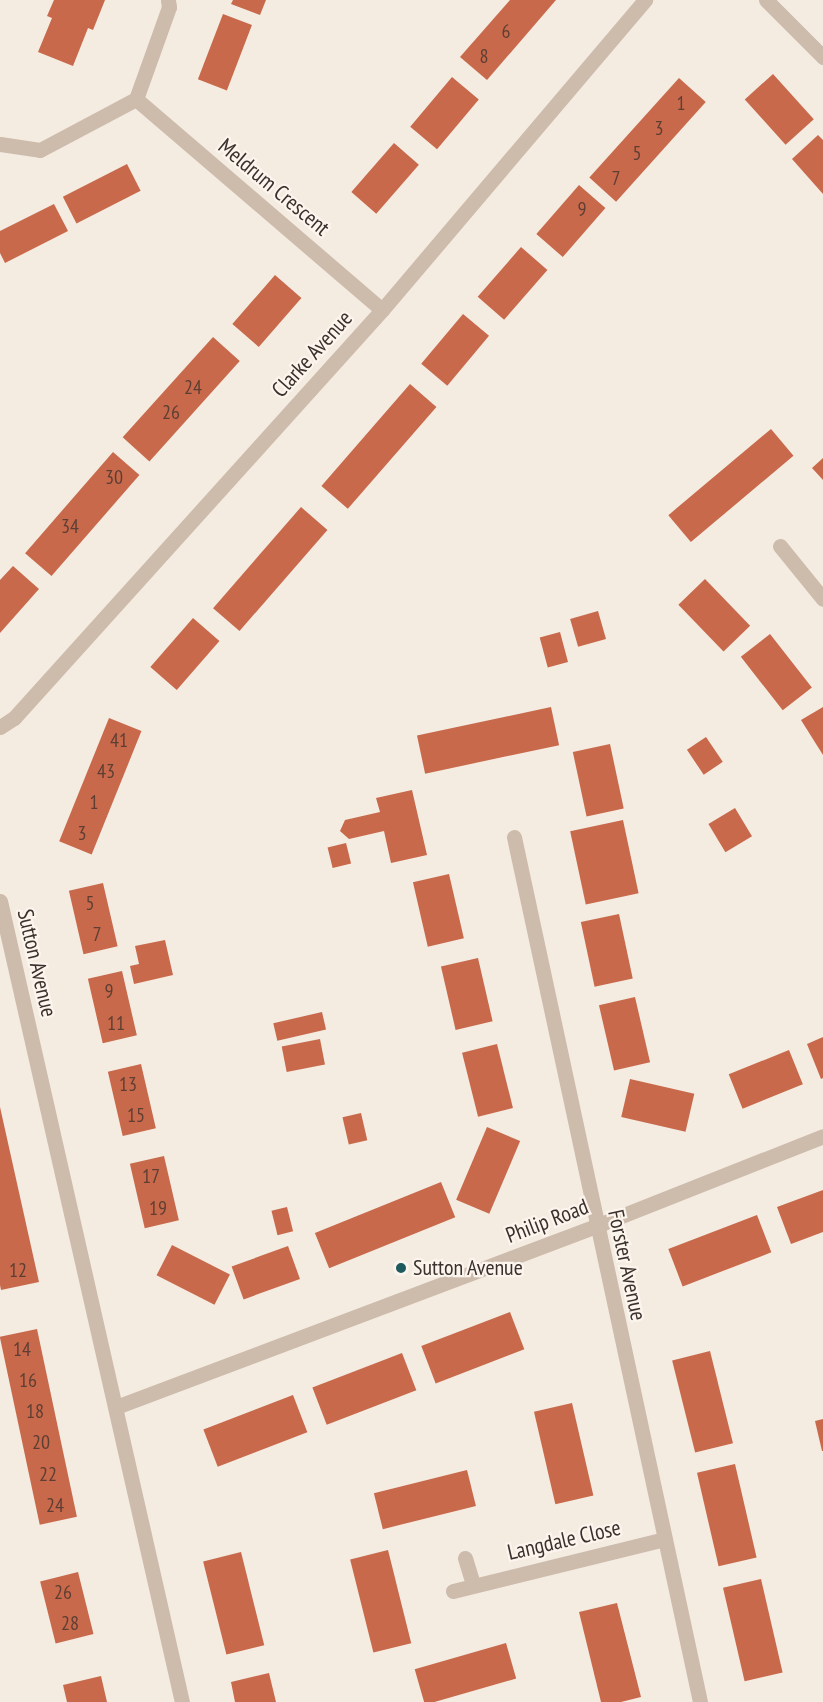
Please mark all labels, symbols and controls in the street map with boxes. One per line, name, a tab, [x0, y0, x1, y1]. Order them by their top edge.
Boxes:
house number: 6	[502, 19, 510, 43]
house number: 8	[480, 44, 488, 68]
house number: 1	[677, 91, 685, 115]
house number: 3	[655, 116, 663, 140]
street label: Meldrum Crescent	[213, 133, 335, 241]
house number: 5	[633, 141, 641, 165]
house number: 7	[612, 166, 620, 190]
house number: 9	[578, 197, 586, 221]
street label: Clarke Avenue	[266, 305, 358, 403]
house number: 24	[184, 375, 202, 399]
house number: 26	[162, 400, 180, 424]
house number: 30	[105, 465, 123, 489]
house number: 34	[61, 514, 79, 538]
house number: 41	[110, 728, 128, 752]
house number: 43	[97, 759, 115, 783]
house number: 1	[90, 790, 98, 814]
house number: 3	[78, 821, 86, 845]
house number: 5	[86, 891, 94, 915]
street label: Sutton Avenue	[12, 906, 62, 1020]
house number: 7	[93, 922, 101, 946]
house number: 9	[105, 979, 113, 1003]
house number: 11	[107, 1011, 125, 1035]
house number: 13	[119, 1072, 137, 1096]
house number: 15	[127, 1103, 145, 1127]
house number: 17	[142, 1164, 160, 1188]
street label: Philip Road	[502, 1193, 592, 1249]
house number: 19	[149, 1196, 167, 1220]
street label: Forster Avenue	[602, 1207, 652, 1323]
place label: Sutton Avenue	[413, 1255, 523, 1281]
house number: 12	[9, 1258, 27, 1282]
marker: Sutton Avenue	[394, 1261, 408, 1275]
house number: 14	[13, 1337, 31, 1361]
house number: 16	[19, 1368, 37, 1392]
house number: 18	[26, 1399, 44, 1423]
house number: 20	[32, 1430, 50, 1454]
house number: 22	[39, 1462, 57, 1486]
house number: 24	[46, 1493, 64, 1517]
street label: Langdale Close	[505, 1514, 623, 1566]
house number: 26	[54, 1580, 72, 1604]
house number: 28	[61, 1611, 79, 1635]

